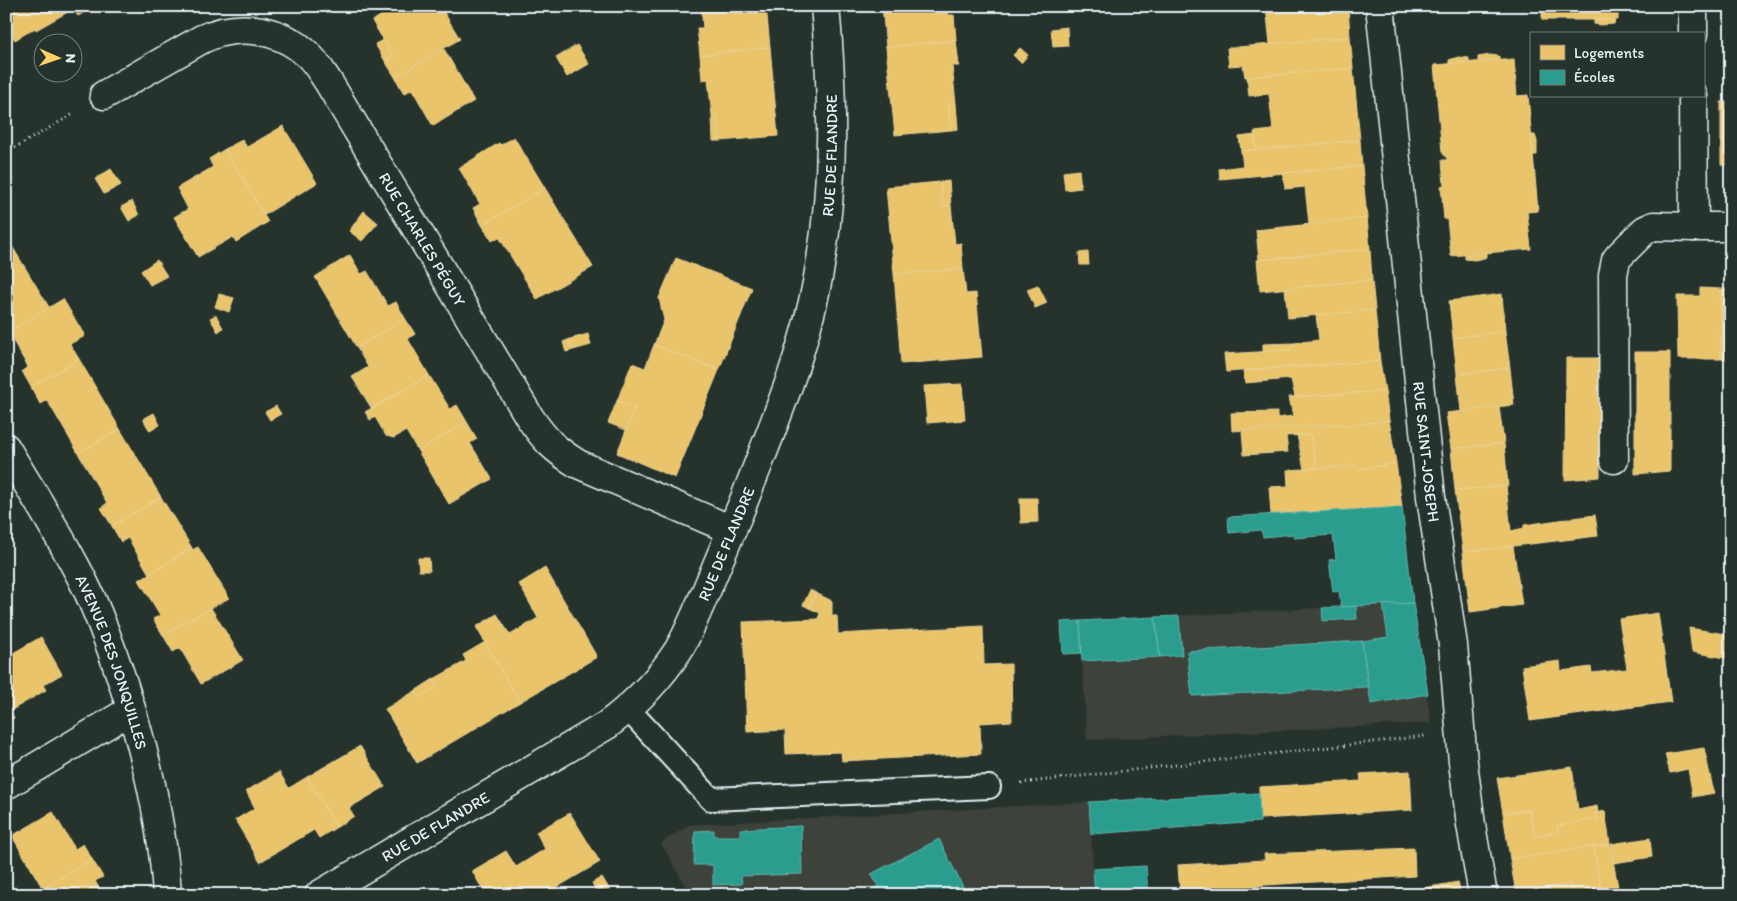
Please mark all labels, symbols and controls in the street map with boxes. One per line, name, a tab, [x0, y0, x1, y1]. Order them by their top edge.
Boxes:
north arrow	[32, 32, 82, 82]
legend	[1530, 32, 1704, 98]
text: Logements	[1574, 44, 1645, 62]
text: N	[62, 53, 79, 63]
text: Écoles	[1574, 68, 1615, 86]
street label: RUE DE FLANDRE	[817, 94, 841, 217]
street label: RUE CHARLES PÉGUY	[375, 169, 470, 309]
street label: RUE SAINT-JOSEPH	[1410, 380, 1444, 523]
street label: RUE DE FLANDRE	[694, 484, 758, 604]
street label: AVENUE DES JONQUILLES	[72, 571, 152, 751]
street label: RUE DE FLANDRE	[378, 787, 493, 866]

